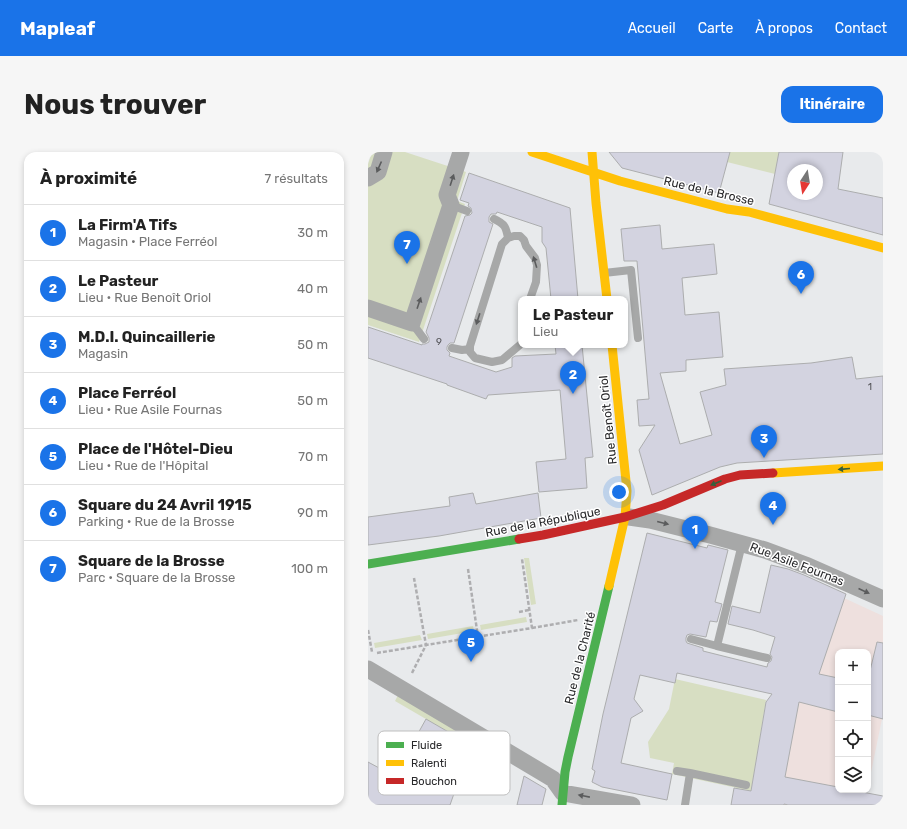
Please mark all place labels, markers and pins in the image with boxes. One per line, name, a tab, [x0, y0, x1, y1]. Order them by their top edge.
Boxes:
pin: 7	[394, 231, 420, 264]
pin: 6	[788, 261, 814, 294]
pin: 2	[560, 361, 586, 394]
pin: 3	[751, 425, 777, 458]
pin: 4	[760, 492, 786, 525]
pin: 1	[682, 516, 708, 549]
pin: 5	[458, 629, 484, 662]

